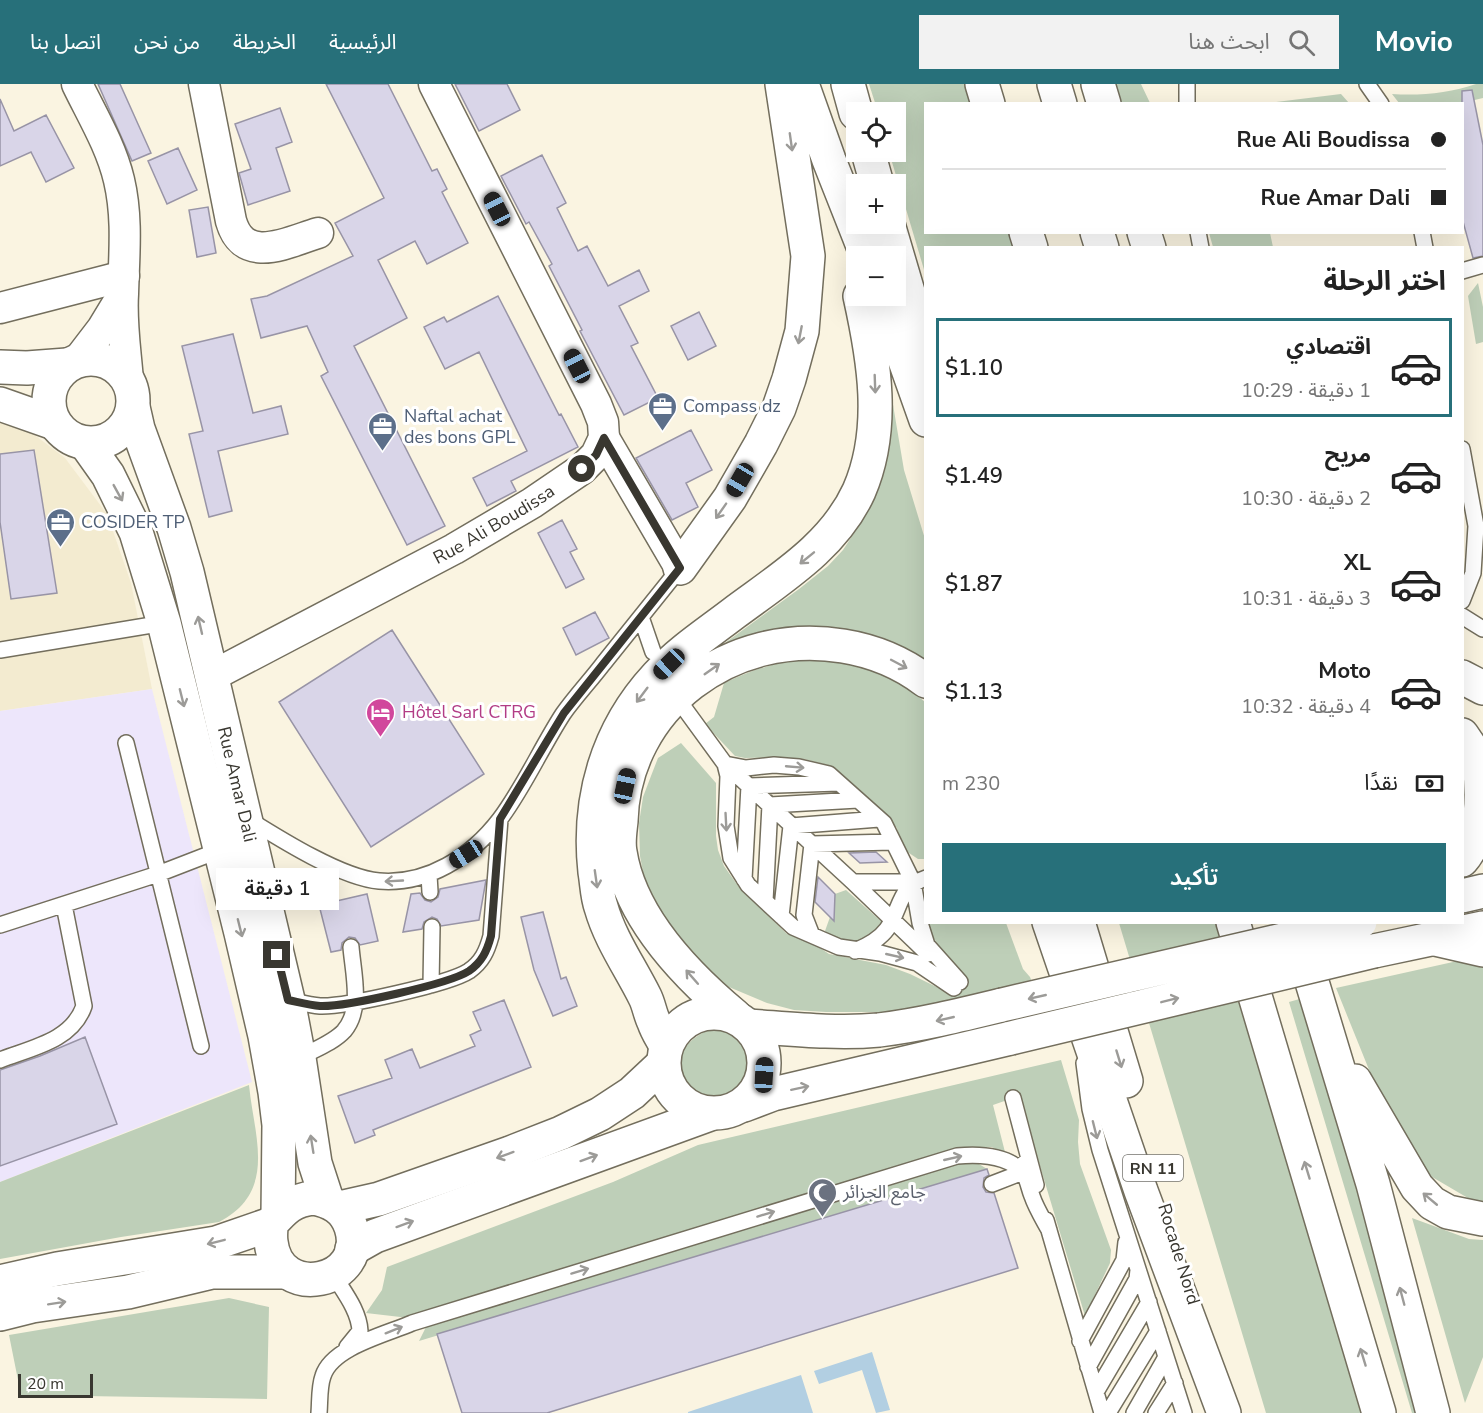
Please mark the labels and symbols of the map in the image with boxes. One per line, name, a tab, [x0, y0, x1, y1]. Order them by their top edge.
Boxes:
one-way arrow	[786, 131, 797, 151]
car	[481, 189, 513, 229]
one-way arrow	[794, 325, 805, 344]
car	[561, 346, 593, 386]
one-way arrow	[869, 373, 880, 393]
office icon: Compass dz	[646, 390, 678, 432]
place label: Compass dz	[683, 394, 781, 418]
place label: Naftal achat des bons GPL	[404, 404, 516, 449]
office icon: Naftal achat des bons GPL	[367, 410, 399, 452]
route start	[568, 455, 595, 482]
car	[723, 460, 757, 500]
street label: Rue Ali Boudissa	[429, 479, 559, 570]
one-way arrow	[112, 484, 124, 501]
one-way arrow	[714, 503, 727, 519]
office icon: COSIDER TP	[44, 506, 76, 548]
place label: COSIDER TP	[81, 510, 185, 534]
one-way arrow	[799, 551, 815, 564]
one-way arrow	[193, 616, 205, 635]
car	[650, 645, 688, 683]
one-way arrow	[890, 658, 908, 670]
one-way arrow	[704, 663, 720, 675]
one-way arrow	[635, 687, 648, 703]
one-way arrow	[177, 689, 189, 708]
hotel icon: Hôtel Sarl CTRG	[365, 696, 397, 738]
place label: Hôtel Sarl CTRG	[402, 700, 536, 724]
street label: Rue Amar Dali	[212, 724, 262, 845]
one-way arrow	[785, 762, 804, 773]
car	[612, 767, 638, 805]
one-way arrow	[721, 812, 732, 832]
car	[446, 837, 486, 871]
callout: 1 دقيقة	[216, 868, 338, 910]
one-way arrow	[591, 868, 602, 888]
one-way arrow	[384, 875, 404, 886]
one-way arrow	[234, 919, 246, 938]
route end	[263, 941, 290, 968]
one-way arrow	[885, 951, 904, 963]
one-way arrow	[685, 970, 699, 985]
one-way arrow	[1027, 992, 1047, 1003]
one-way arrow	[1160, 993, 1179, 1005]
one-way arrow	[936, 1013, 955, 1025]
one-way arrow	[1114, 1049, 1125, 1068]
car	[754, 1057, 774, 1093]
one-way arrow	[790, 1081, 809, 1093]
one-way arrow	[1090, 1120, 1102, 1139]
one-way arrow	[306, 1135, 317, 1154]
one-way arrow	[496, 1150, 515, 1161]
one-way arrow	[579, 1151, 598, 1162]
one-way arrow	[943, 1151, 962, 1163]
road number: RN 11	[1123, 1155, 1183, 1181]
one-way arrow	[1301, 1161, 1312, 1180]
mosque icon: جامع الجزائر	[806, 1176, 838, 1218]
place label: جامع الجزائر	[842, 1180, 926, 1206]
one-way arrow	[1423, 1192, 1438, 1206]
street label: Rocade Nord	[1152, 1201, 1206, 1307]
one-way arrow	[757, 1208, 776, 1219]
one-way arrow	[395, 1218, 414, 1229]
one-way arrow	[206, 1237, 225, 1249]
one-way arrow	[570, 1265, 589, 1276]
one-way arrow	[1395, 1287, 1407, 1306]
one-way arrow	[47, 1297, 67, 1308]
one-way arrow	[385, 1324, 403, 1335]
one-way arrow	[1357, 1348, 1368, 1367]
scale bar	[18, 1371, 93, 1398]

